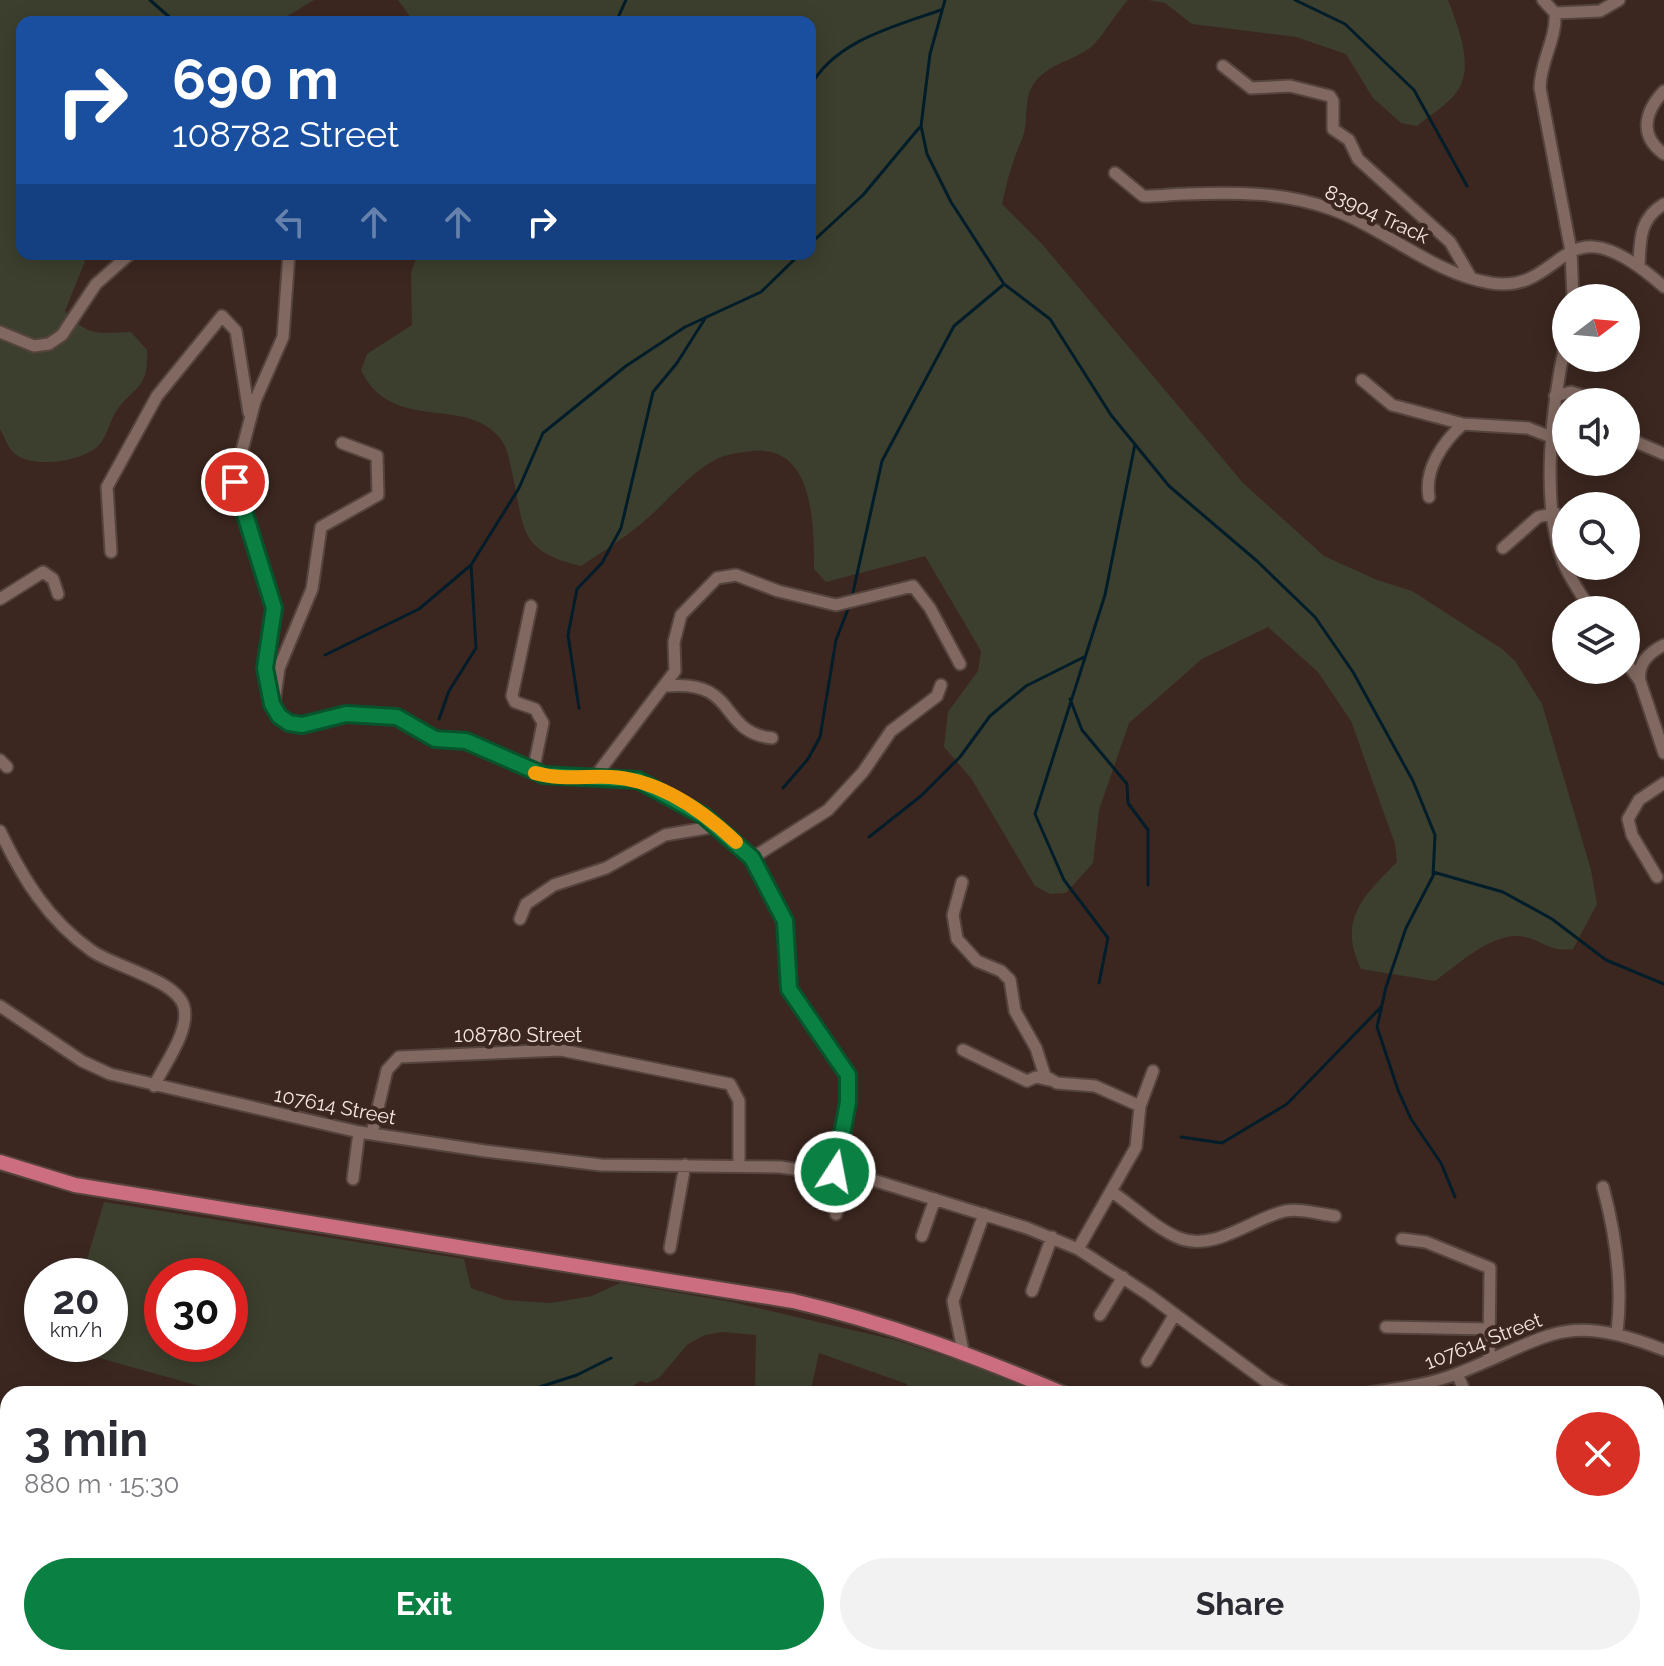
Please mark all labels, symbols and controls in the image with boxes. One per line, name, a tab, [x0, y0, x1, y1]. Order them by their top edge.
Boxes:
text: 690 m	[172, 46, 339, 112]
icon: right	[40, 48, 144, 152]
text: 108782 Street	[172, 113, 399, 155]
street label: 83904 Track	[1321, 179, 1433, 249]
icon: left	[268, 200, 312, 244]
icon: ahead	[352, 200, 396, 244]
icon: ahead	[436, 200, 480, 244]
icon: right	[520, 200, 564, 244]
north arrow	[1552, 284, 1640, 372]
map controls	[1552, 284, 1640, 684]
button: sound	[1552, 388, 1640, 476]
pin	[201, 448, 269, 516]
icon: arrive	[213, 460, 257, 504]
button: search	[1552, 492, 1640, 580]
button: layers	[1552, 596, 1640, 684]
street label: 108780 Street	[454, 1023, 582, 1047]
street label: 107614 Street	[272, 1082, 398, 1130]
position arrow	[793, 1130, 877, 1214]
speed limit sign: 30	[144, 1258, 248, 1362]
text: 20	[52, 1276, 100, 1323]
street label: 107614 Street	[1421, 1308, 1545, 1374]
text: km/h	[50, 1318, 102, 1342]
text: 3 min	[24, 1411, 148, 1467]
button: close	[1556, 1412, 1640, 1496]
text: 880 m · 15:30	[24, 1469, 179, 1499]
button: Exit	[24, 1558, 824, 1650]
button: Share	[840, 1558, 1640, 1650]

